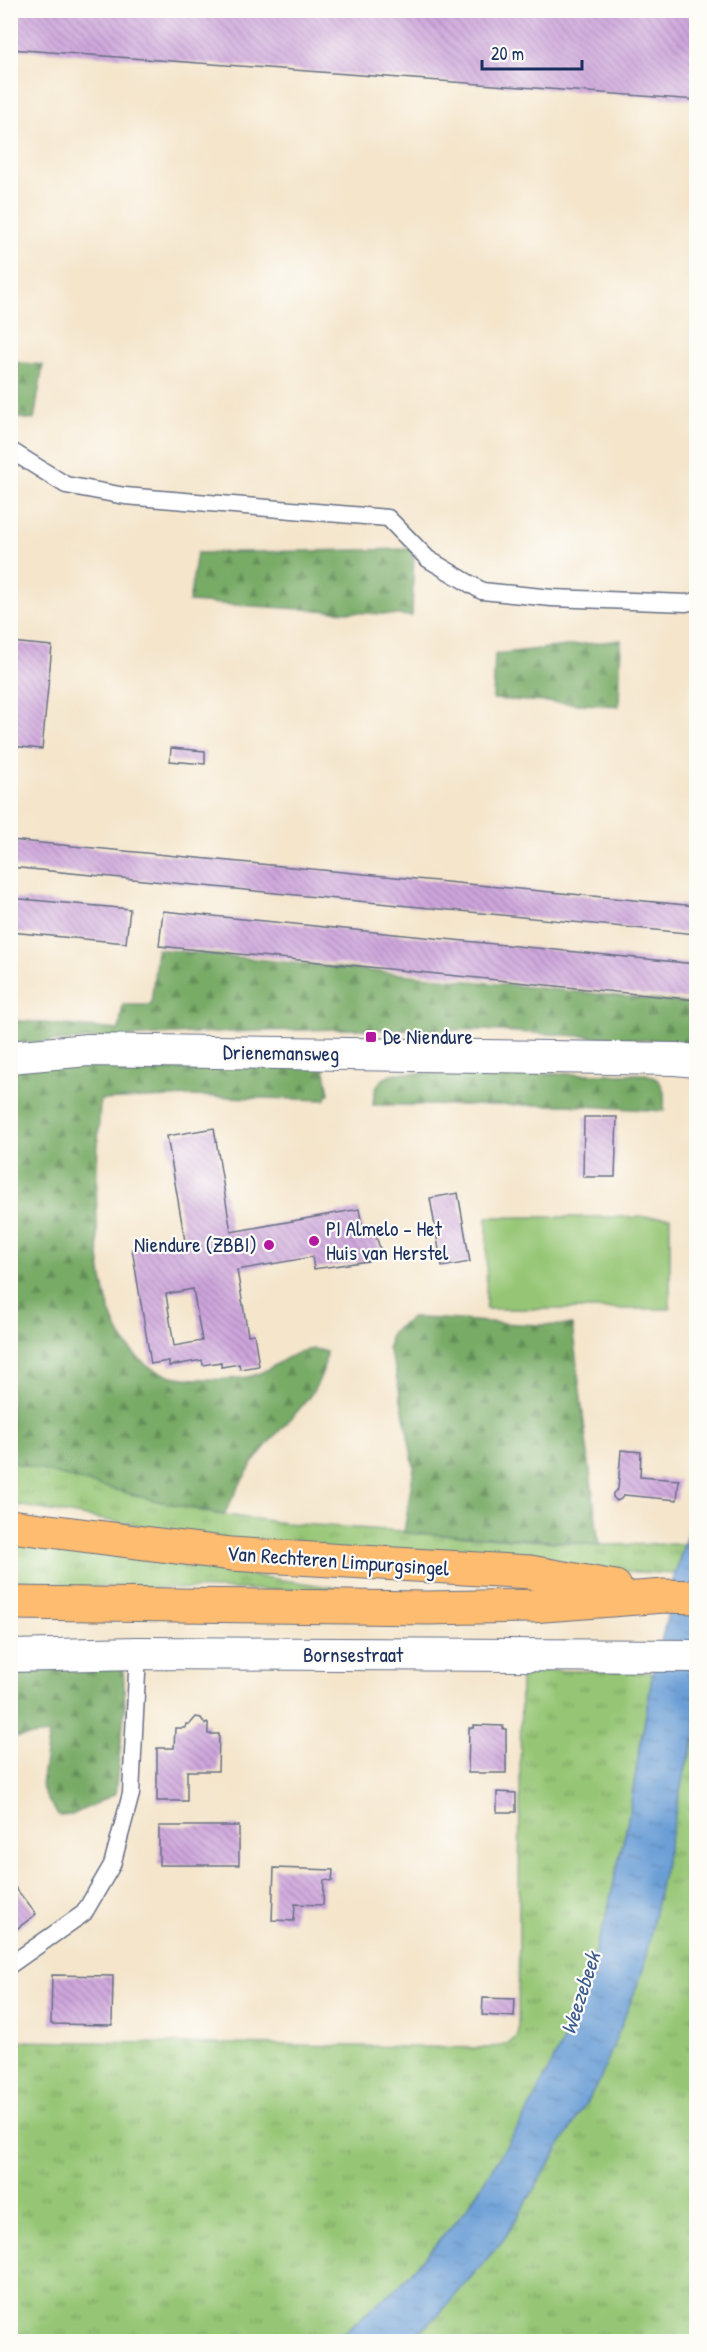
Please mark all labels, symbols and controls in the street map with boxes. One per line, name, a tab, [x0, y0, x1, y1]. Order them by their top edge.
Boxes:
scale bar	[482, 33, 582, 71]
text: 20 m	[491, 41, 524, 66]
place label: De Niendure	[383, 1022, 473, 1051]
marker: De Niendure	[364, 1030, 378, 1044]
street label: Drienemansweg	[223, 1037, 340, 1068]
place label: PI Almelo - Het Huis van Herstel	[326, 1214, 449, 1267]
place label: Niendure (ZBBI)	[134, 1230, 257, 1259]
marker: PI Almelo - Het Huis van Herstel	[307, 1234, 321, 1248]
marker: Niendure (ZBBI)	[262, 1238, 276, 1252]
street label: Van Rechteren Limpurgsingel	[226, 1538, 451, 1583]
street label: Bornsestraat	[303, 1640, 404, 1669]
water label: Weezebeek	[553, 1946, 608, 2038]

